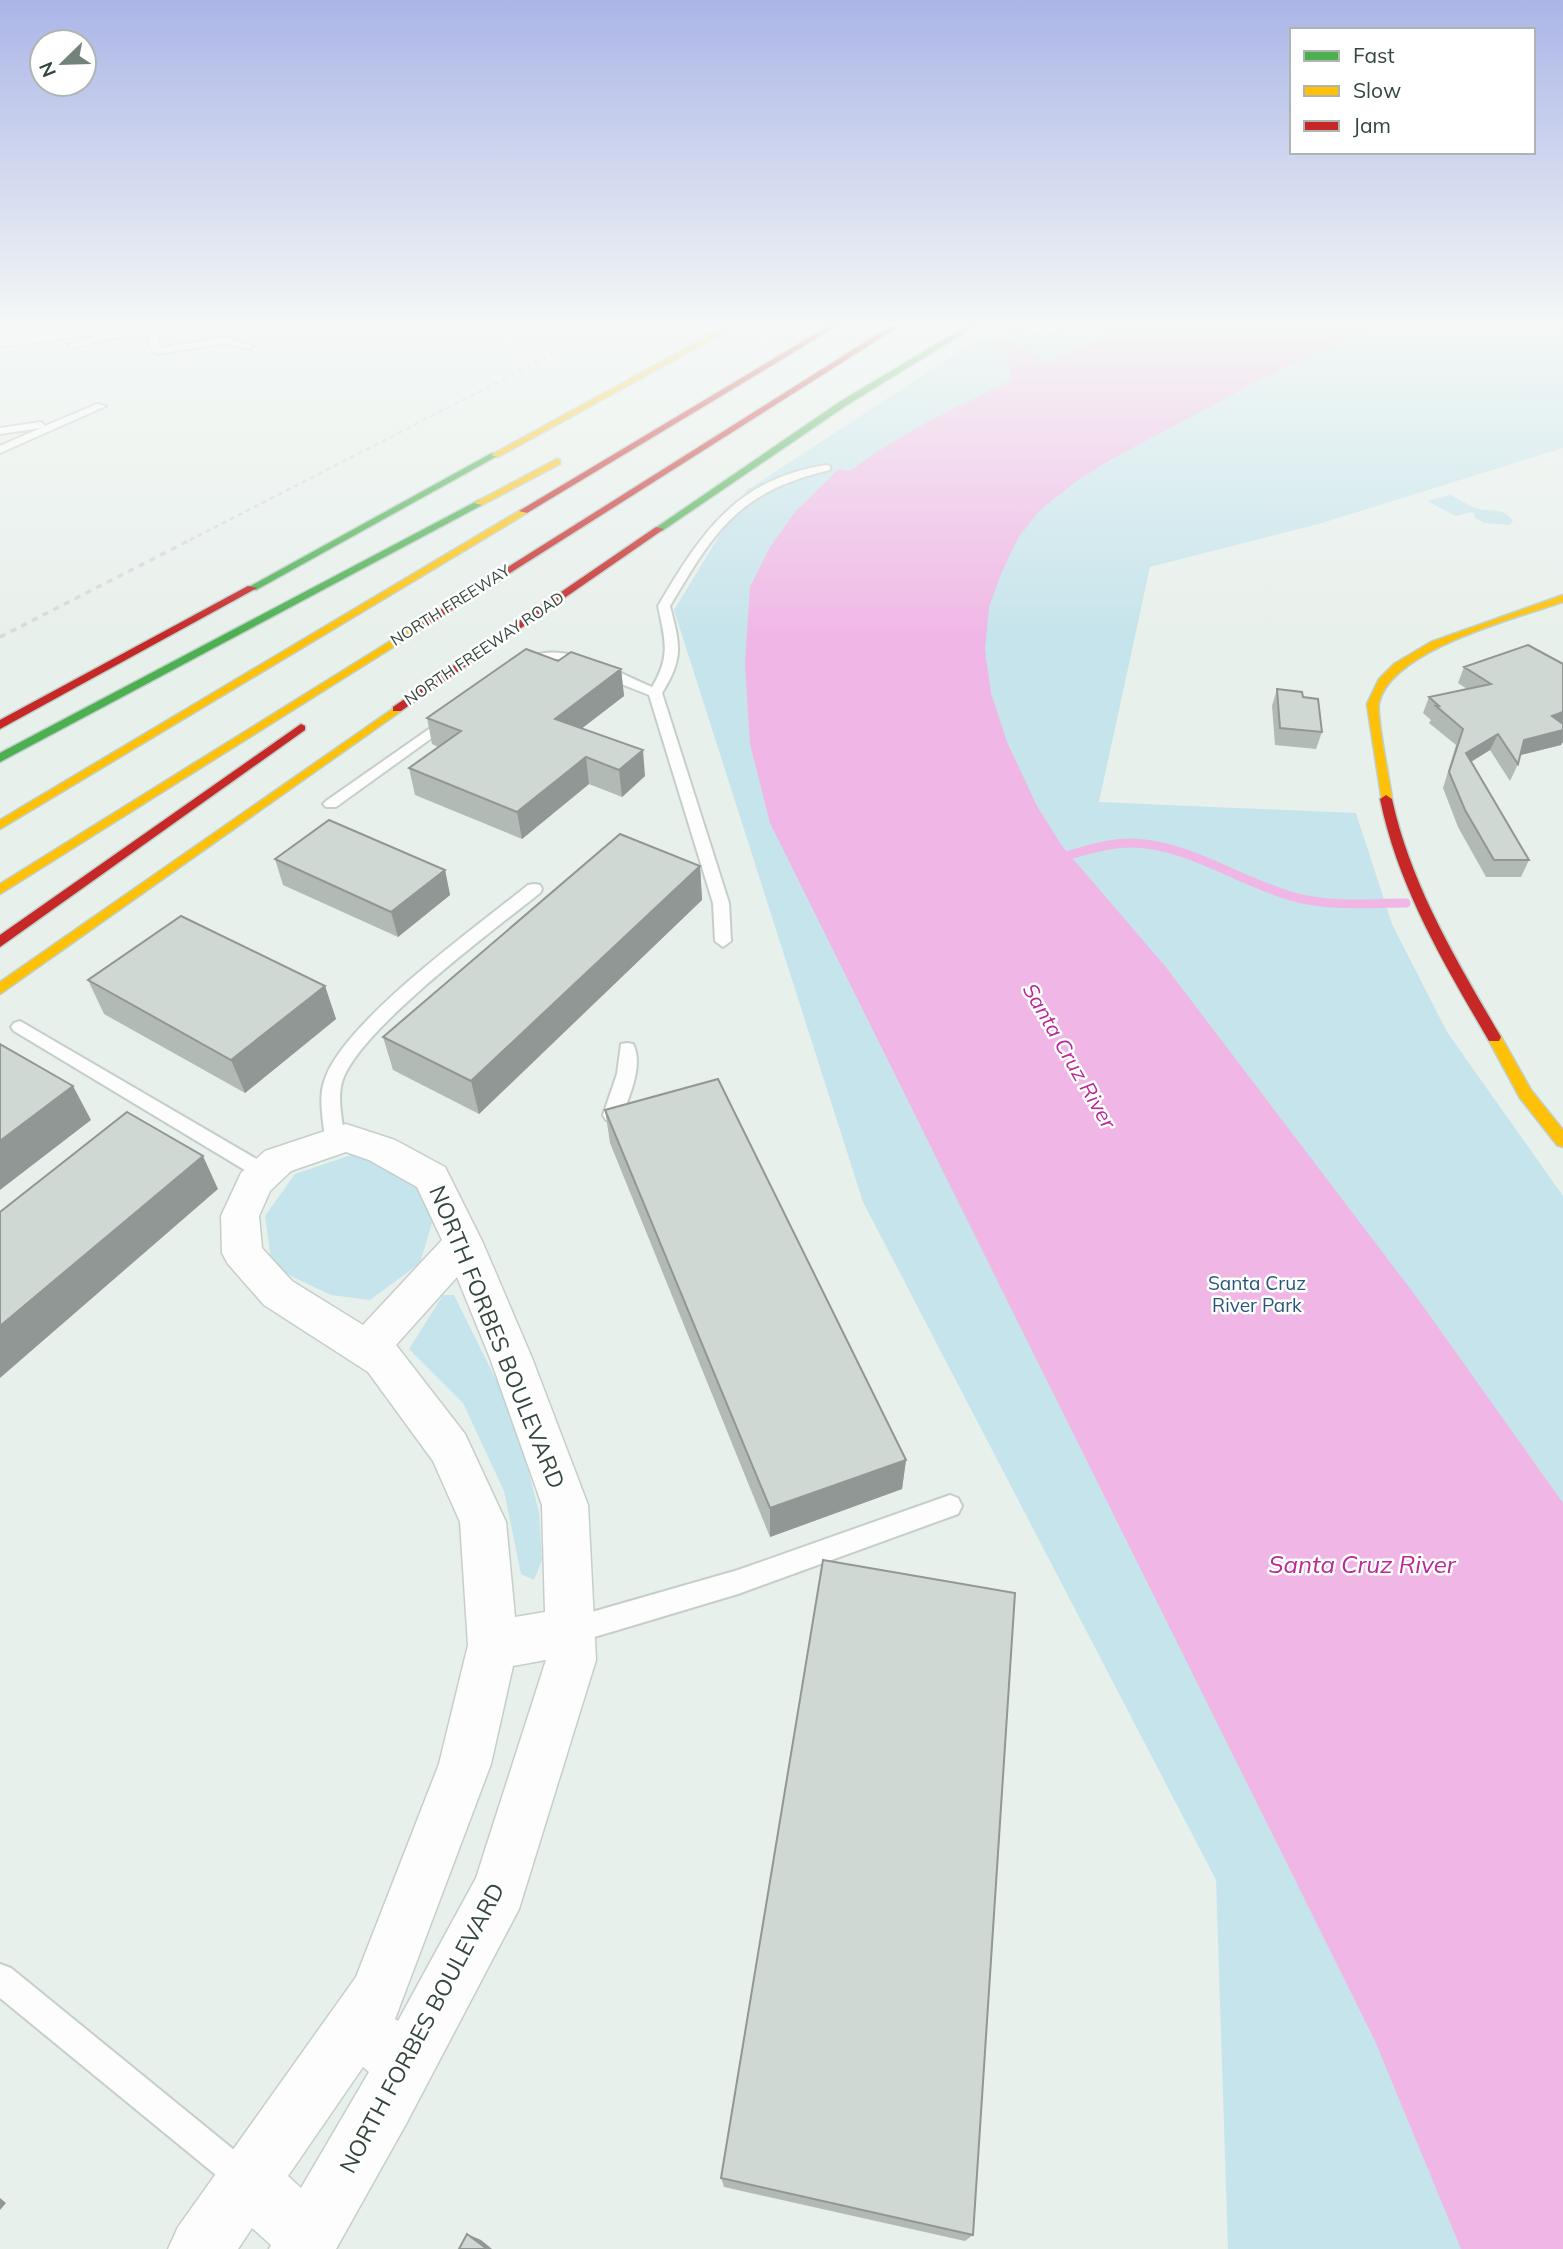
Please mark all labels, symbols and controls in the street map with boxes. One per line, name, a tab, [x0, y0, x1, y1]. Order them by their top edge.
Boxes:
north arrow	[28, 28, 98, 98]
legend	[1290, 28, 1535, 154]
text: Fast	[1353, 42, 1395, 68]
text: N	[34, 58, 61, 81]
text: Slow	[1353, 77, 1401, 103]
text: Jam	[1353, 112, 1391, 138]
street label: NORTH FREEWAY	[386, 560, 514, 650]
street label: NORTH FREEWAY ROAD	[400, 587, 568, 709]
water label: Santa Cruz River	[1018, 978, 1123, 1134]
street label: NORTH FORBES BOULEVARD	[423, 1181, 572, 1493]
park label: Santa Cruz River Park	[1208, 1271, 1306, 1317]
water label: Santa Cruz River	[1269, 1549, 1457, 1579]
street label: NORTH FORBES BOULEVARD	[333, 1878, 510, 2178]

